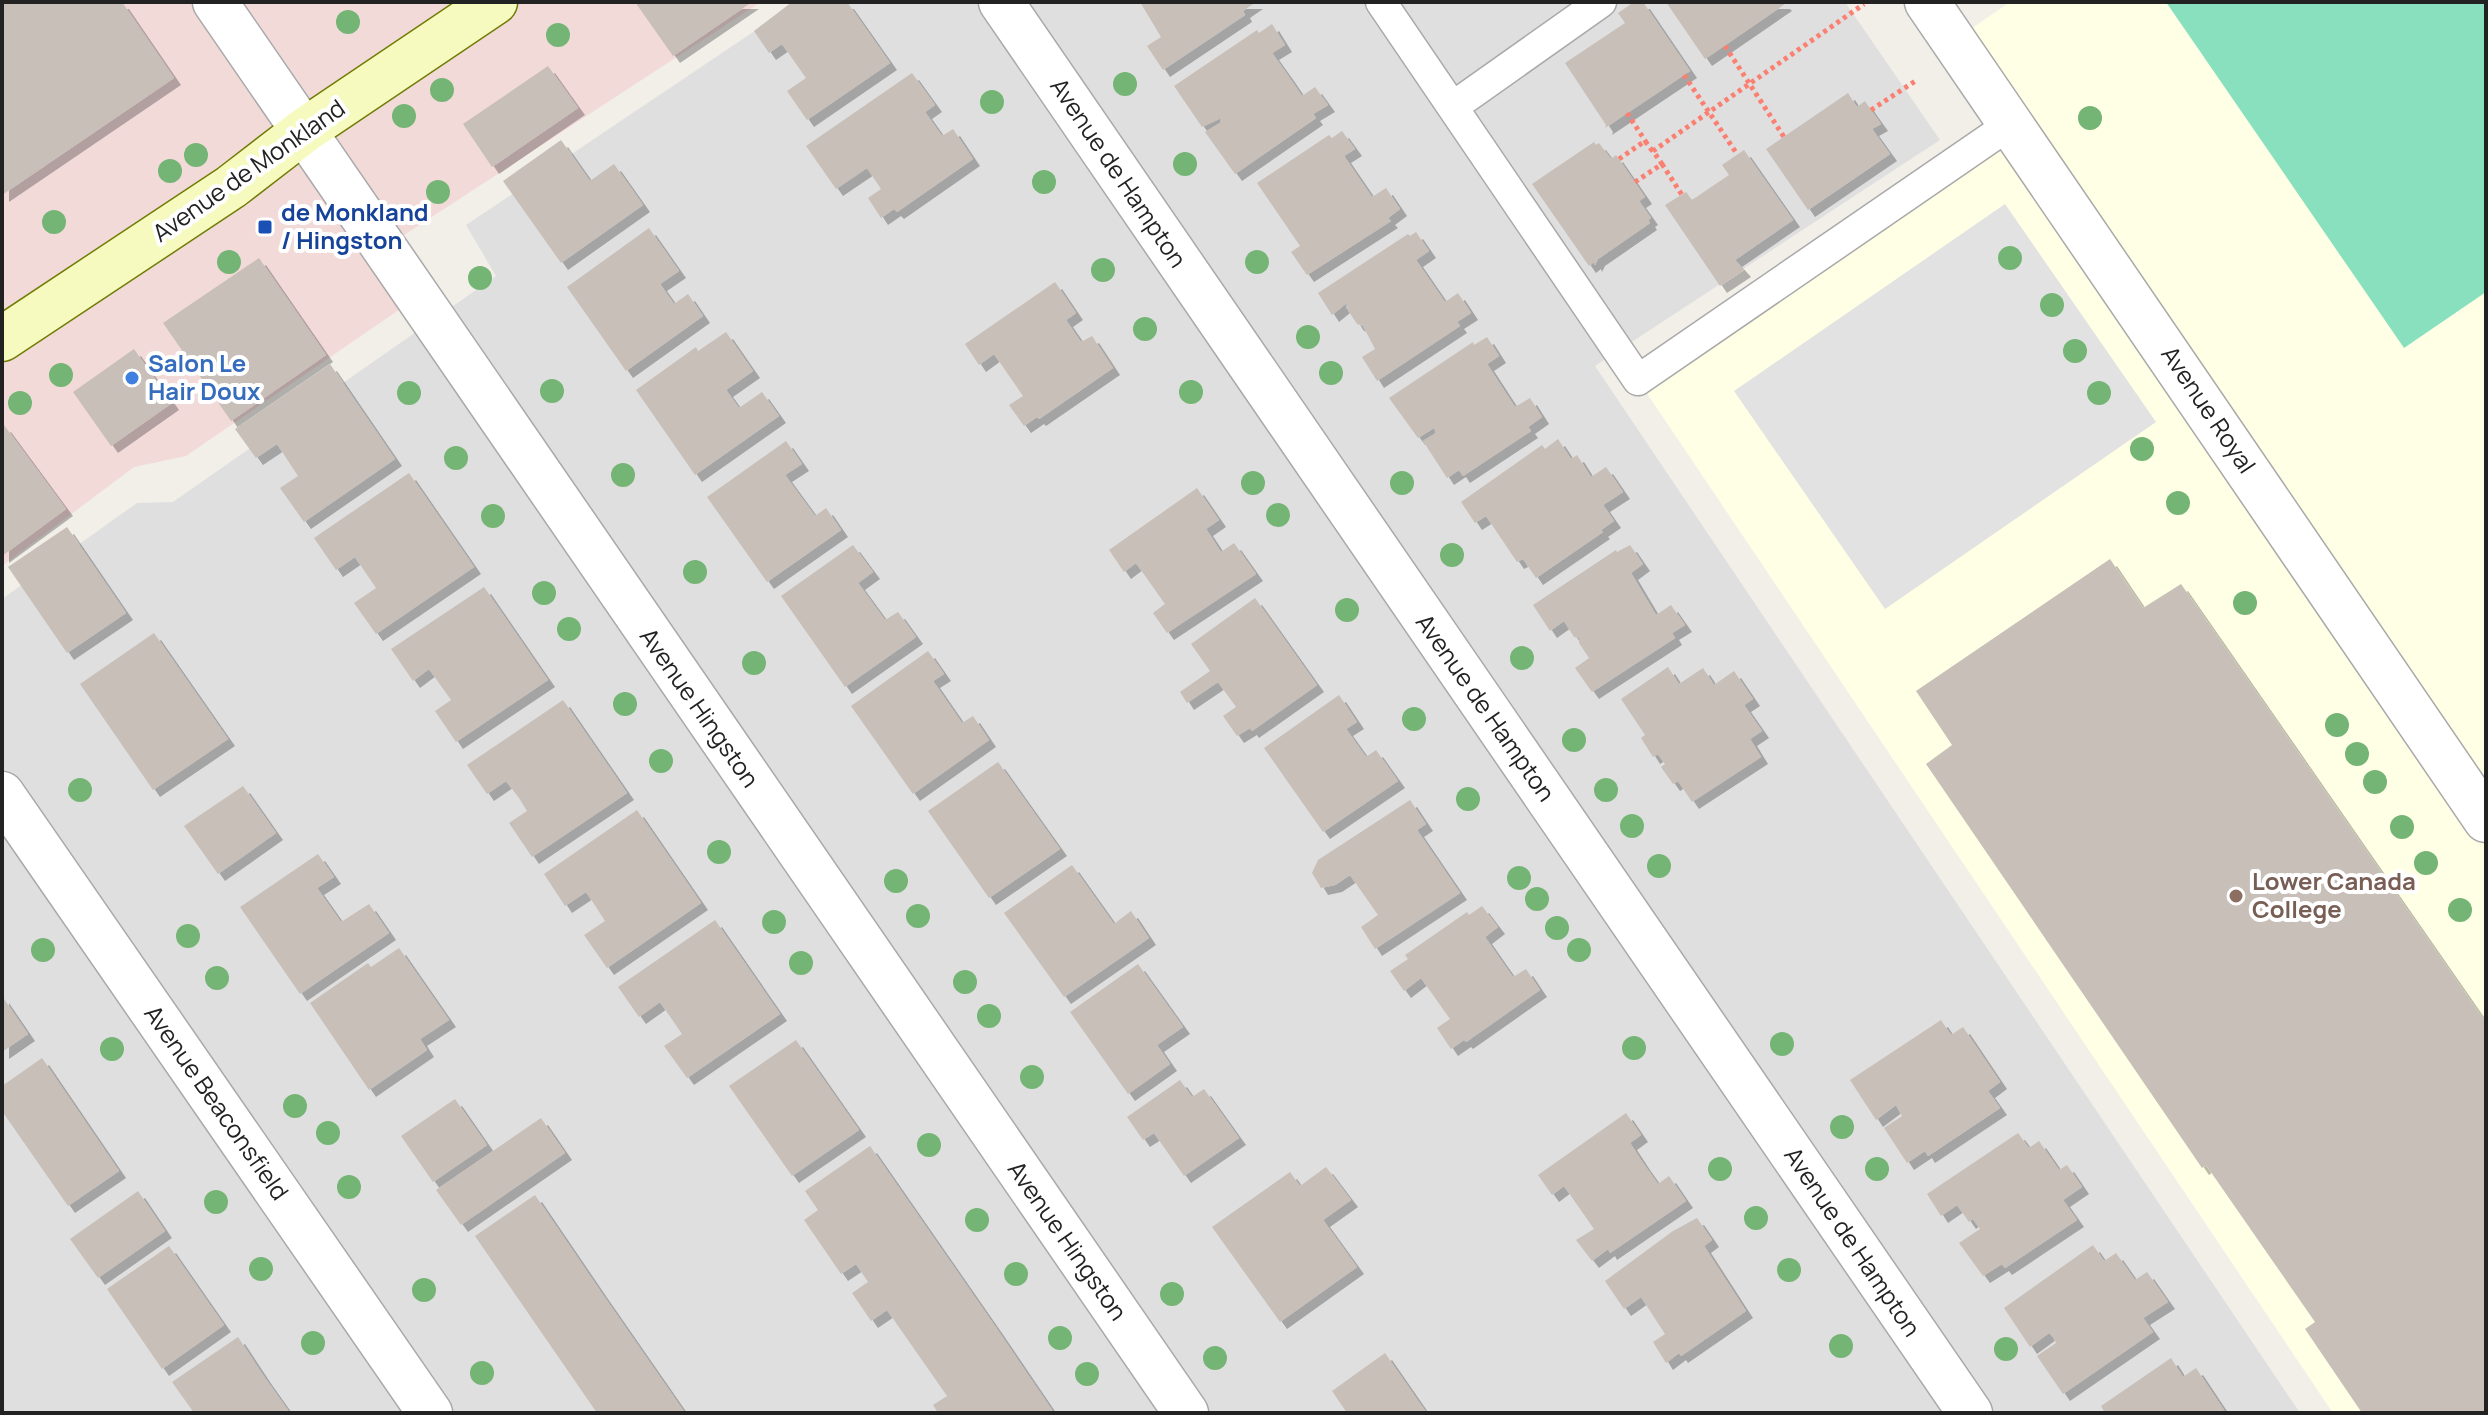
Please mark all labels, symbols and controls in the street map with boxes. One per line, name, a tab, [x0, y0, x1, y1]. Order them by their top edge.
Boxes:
street label: Avenue de Hampton	[1044, 71, 1195, 273]
street label: Avenue de Monkland	[145, 91, 351, 249]
place label: de Monkland / Hingston	[281, 195, 429, 256]
marker: de Monkland / Hingston	[256, 218, 274, 236]
street label: Avenue Royal	[2154, 339, 2264, 479]
place label: Salon Le Hair Doux	[148, 346, 261, 407]
marker: Salon Le Hair Doux	[123, 369, 141, 387]
street label: Avenue de Hampton	[1409, 607, 1563, 807]
street label: Avenue Hingston	[633, 621, 768, 793]
place label: Lower Canada College	[2252, 864, 2416, 925]
marker: Lower Canada College	[2227, 887, 2245, 905]
street label: Avenue Beaconsfield	[137, 998, 297, 1206]
street label: Avenue de Hampton	[1778, 1140, 1929, 1342]
street label: Avenue Hingston	[1001, 1154, 1136, 1326]

